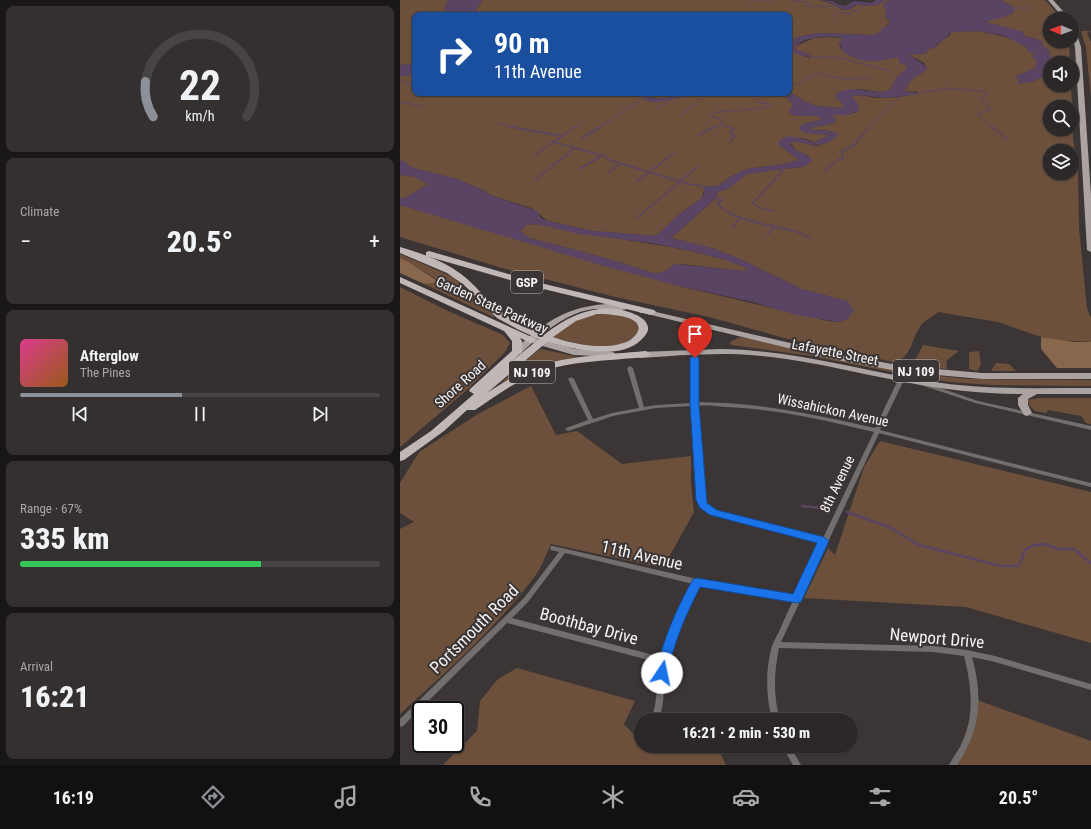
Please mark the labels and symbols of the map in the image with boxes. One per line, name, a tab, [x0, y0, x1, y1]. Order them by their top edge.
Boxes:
north arrow	[1043, 12, 1079, 48]
road number: GSP	[511, 271, 543, 293]
street label: Garden State Parkway	[433, 273, 551, 337]
pin	[678, 317, 712, 358]
street label: Lafayette Street	[790, 336, 880, 368]
street label: Shore Road	[431, 357, 489, 411]
road number: NJ 109	[893, 360, 939, 382]
road number: NJ 109	[509, 361, 555, 383]
street label: Wissahickon Avenue	[776, 390, 891, 430]
street label: 8th Avenue	[816, 453, 858, 515]
street label: 11th Avenue	[599, 536, 685, 574]
street label: Portsmouth Road	[426, 581, 522, 677]
street label: Boothbay Drive	[538, 603, 640, 649]
street label: Newport Drive	[889, 624, 985, 652]
position arrow	[641, 652, 683, 694]
speed limit sign: 30	[412, 701, 464, 753]

